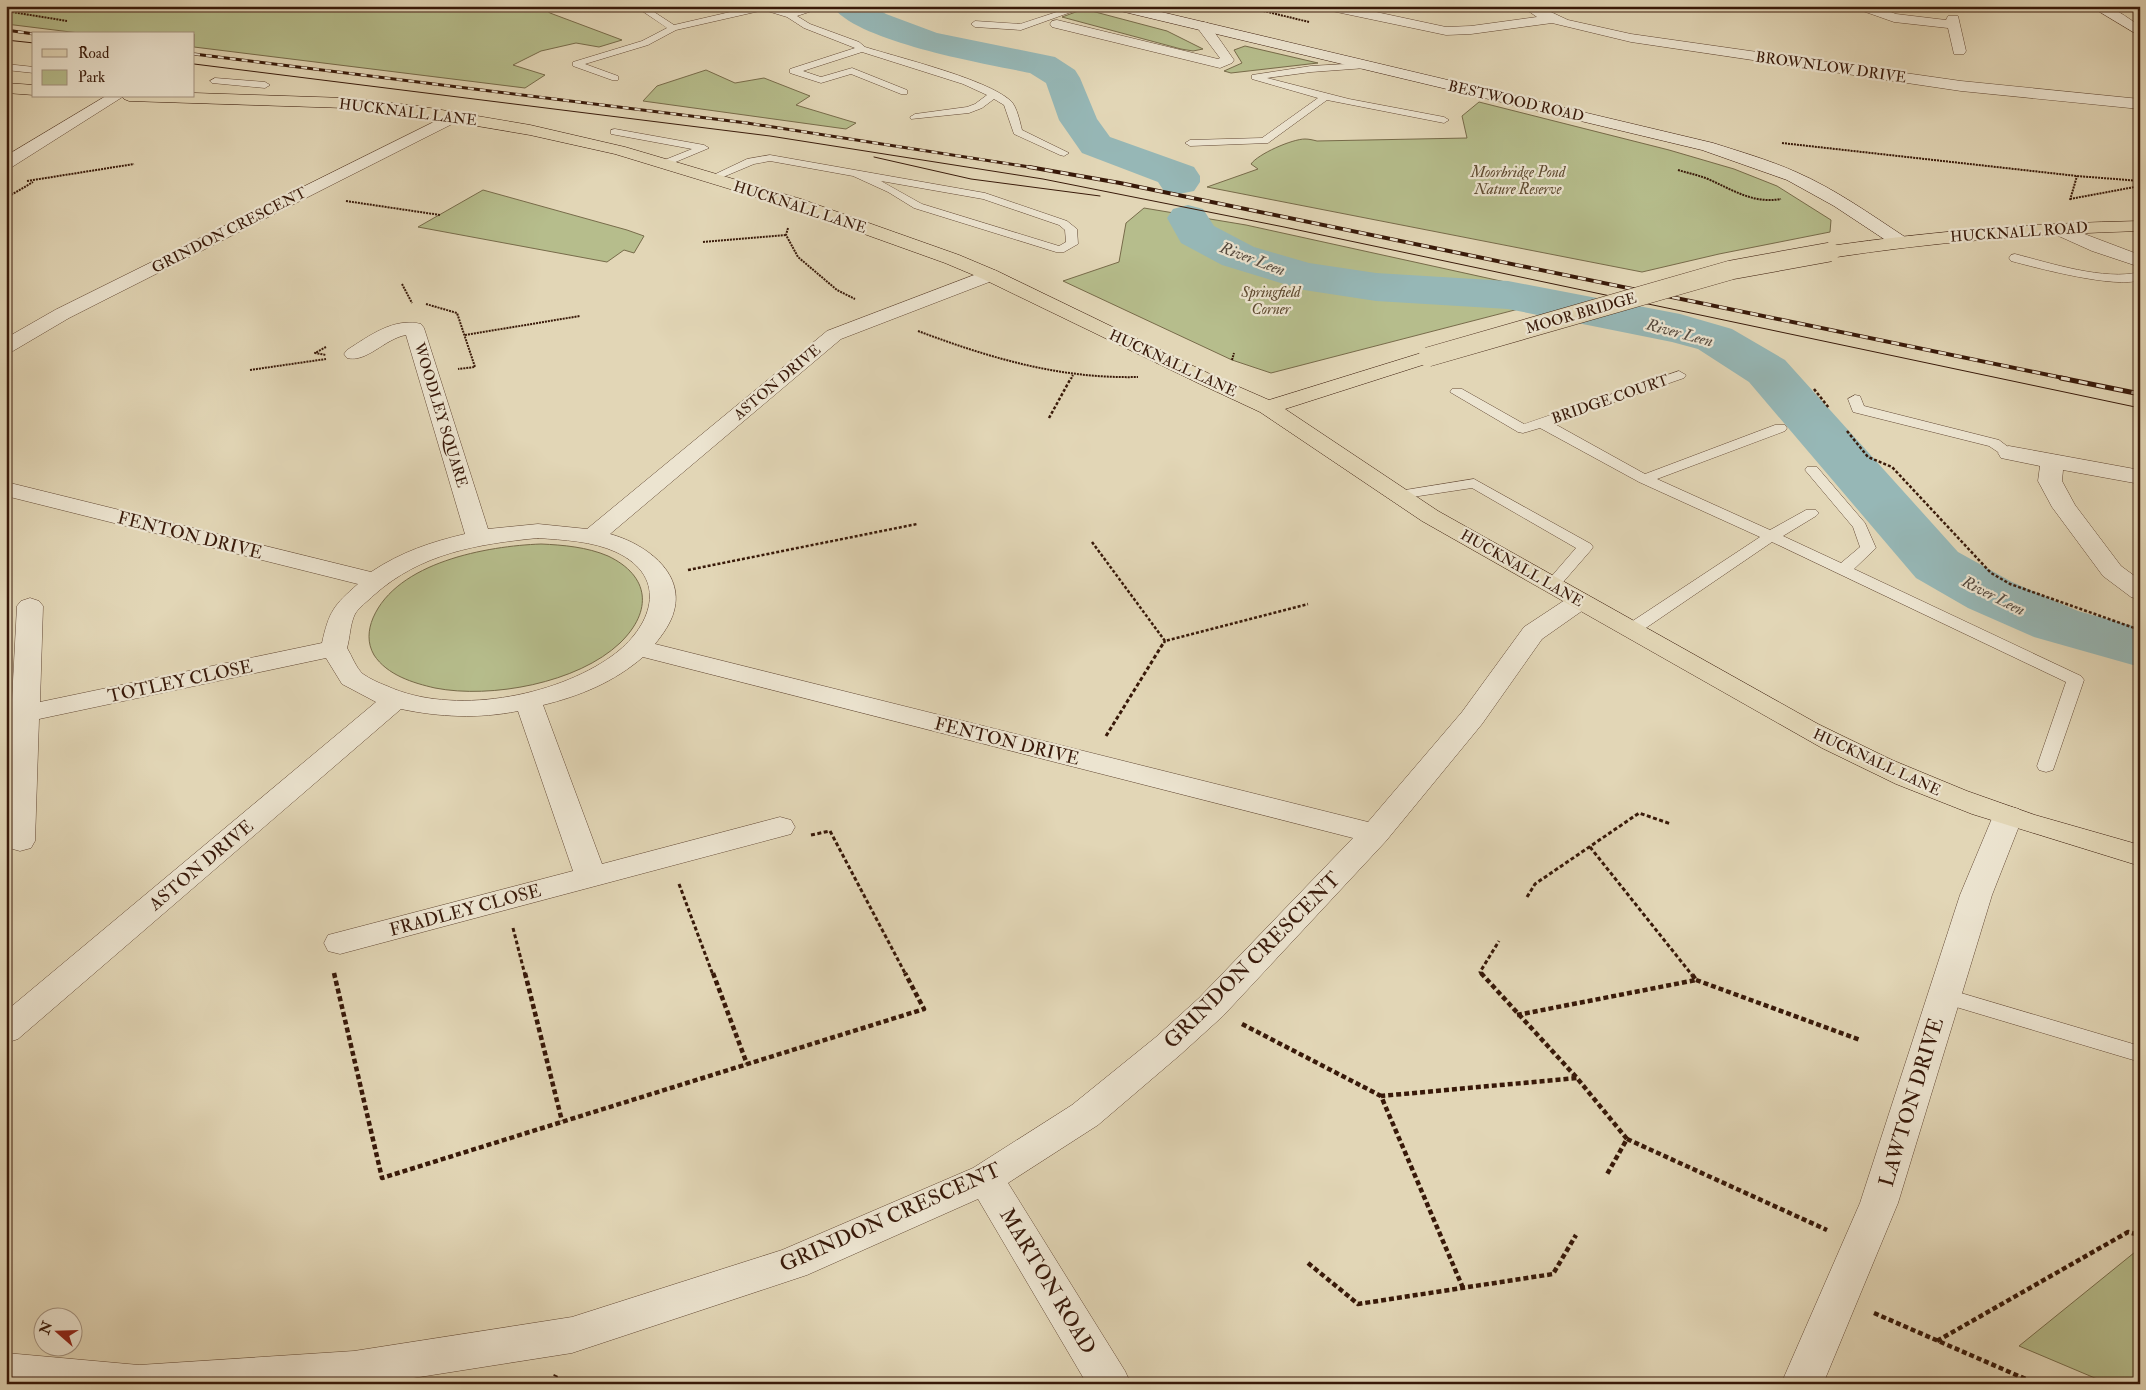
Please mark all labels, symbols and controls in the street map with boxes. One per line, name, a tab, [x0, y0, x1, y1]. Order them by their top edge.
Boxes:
legend	[32, 32, 195, 98]
text: Road	[78, 44, 110, 63]
street label: BROWNLOW DRIVE	[1754, 48, 1908, 88]
text: Park	[78, 68, 105, 87]
street label: BESTWOOD ROAD	[1446, 77, 1586, 126]
street label: HUCKNALL LANE	[338, 95, 478, 130]
park label: Moorbridge Pond Nature Reserve	[1470, 163, 1567, 199]
street label: HUCKNALL LANE	[731, 177, 869, 238]
street label: GRINDON CRESCENT	[149, 183, 310, 278]
street label: HUCKNALL ROAD	[1950, 218, 2089, 247]
water label: River Leen	[1216, 237, 1288, 280]
park label: Springfield Corner	[1240, 283, 1302, 319]
street label: MOOR BRIDGE	[1523, 288, 1639, 338]
water label: River Leen	[1643, 314, 1715, 351]
street label: HUCKNALL LANE	[1106, 326, 1240, 401]
street label: WOODLEY SQUARE	[409, 339, 472, 490]
street label: ASTON DRIVE	[729, 340, 825, 425]
street label: BRIDGE COURT	[1549, 371, 1671, 428]
street label: FENTON DRIVE	[115, 506, 265, 565]
street label: HUCKNALL LANE	[1457, 526, 1587, 611]
water label: River Leen	[1958, 571, 2028, 620]
street label: TOTLEY CLOSE	[106, 655, 255, 708]
street label: FENTON DRIVE	[932, 712, 1082, 771]
street label: HUCKNALL LANE	[1810, 725, 1944, 800]
street label: ASTON DRIVE	[144, 815, 258, 916]
street label: GRINDON CRESCENT	[1158, 866, 1347, 1055]
street label: FRADLEY CLOSE	[387, 879, 544, 942]
street label: LAWTON DRIVE	[1873, 1014, 1950, 1190]
street label: GRINDON CRESCENT	[775, 1156, 1005, 1278]
street label: MARTON ROAD	[993, 1203, 1102, 1359]
north arrow	[32, 1308, 82, 1358]
text: N	[36, 1318, 57, 1337]

